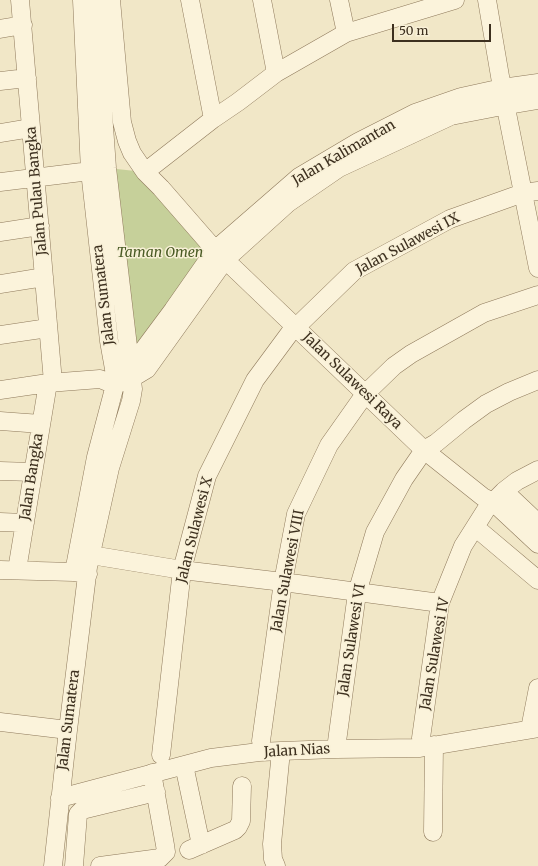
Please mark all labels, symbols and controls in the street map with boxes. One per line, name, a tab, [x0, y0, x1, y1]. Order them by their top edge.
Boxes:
scale bar	[394, 16, 493, 42]
text: 50 m	[399, 23, 428, 38]
street label: Jalan Kalimantan	[290, 117, 398, 189]
street label: Jalan Pulau Bangka	[23, 126, 51, 256]
street label: Jalan Sulawesi IX	[353, 210, 463, 278]
street label: Jalan Sumatera	[90, 244, 118, 346]
park label: Taman Omen	[117, 245, 203, 261]
street label: Jalan Sulawesi Raya	[299, 329, 405, 433]
street label: Jalan Bangka	[17, 432, 47, 522]
street label: Jalan Sulawesi X	[174, 475, 216, 585]
street label: Jalan Sulawesi VIII	[268, 508, 308, 634]
street label: Jalan Sulawesi VI	[335, 582, 369, 698]
street label: Jalan Sulawesi IV	[417, 596, 453, 712]
street label: Jalan Sumatera	[55, 669, 83, 771]
street label: Jalan Nias	[263, 741, 331, 761]

